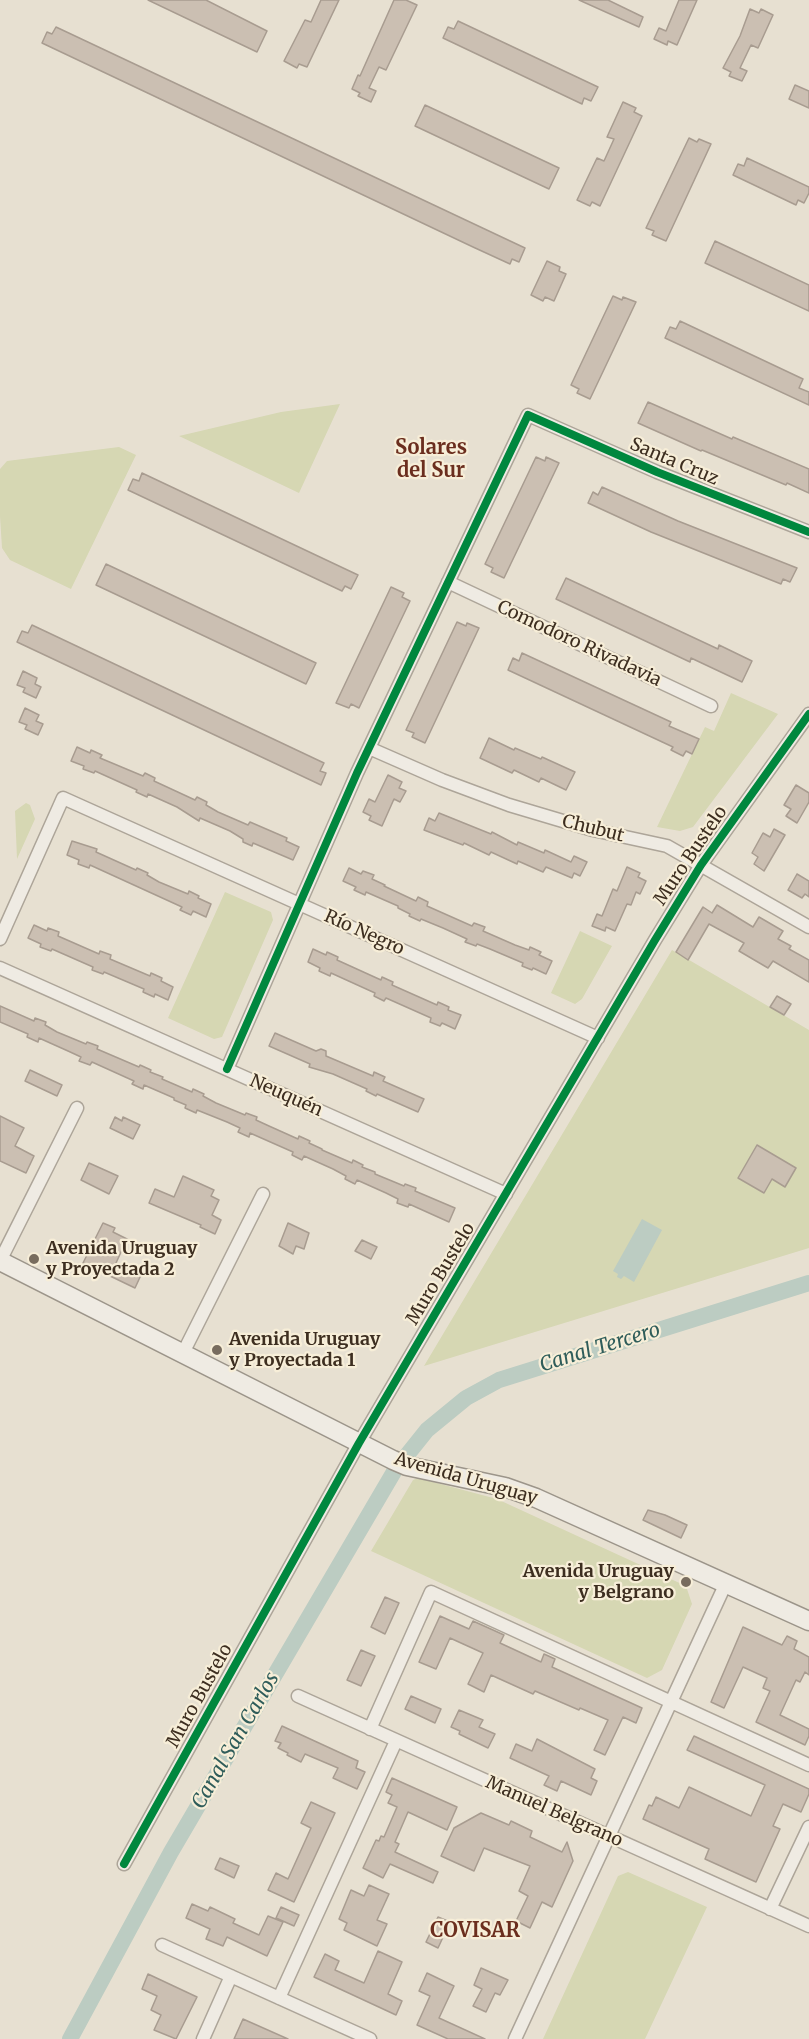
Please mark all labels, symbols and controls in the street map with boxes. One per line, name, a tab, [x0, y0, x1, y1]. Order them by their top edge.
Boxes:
street label: Santa Cruz	[626, 434, 722, 490]
district label: Solares del Sur	[395, 436, 467, 483]
street label: Comodoro Rivadavia	[493, 596, 665, 692]
street label: Muro Bustelo	[650, 802, 732, 910]
street label: Chubut	[560, 811, 626, 847]
street label: Río Negro	[321, 906, 407, 960]
street label: Neuquén	[246, 1070, 326, 1122]
street label: Muro Bustelo	[402, 1219, 480, 1329]
place label: Avenida Uruguay y Proyectada 2	[46, 1238, 197, 1280]
marker: Avenida Uruguay y Proyectada 2	[27, 1252, 41, 1266]
water label: Canal Tercero	[537, 1318, 663, 1378]
place label: Avenida Uruguay y Proyectada 1	[229, 1329, 380, 1372]
marker: Avenida Uruguay y Proyectada 1	[210, 1343, 224, 1357]
street label: Avenida Uruguay	[392, 1448, 540, 1510]
place label: Avenida Uruguay y Belgrano	[523, 1561, 674, 1604]
marker: Avenida Uruguay y Belgrano	[679, 1575, 693, 1589]
street label: Muro Bustelo	[163, 1640, 237, 1752]
water label: Canal San Carlos	[187, 1669, 285, 1813]
street label: Manuel Belgrano	[482, 1772, 626, 1852]
district label: COVISAR	[430, 1919, 520, 1943]

